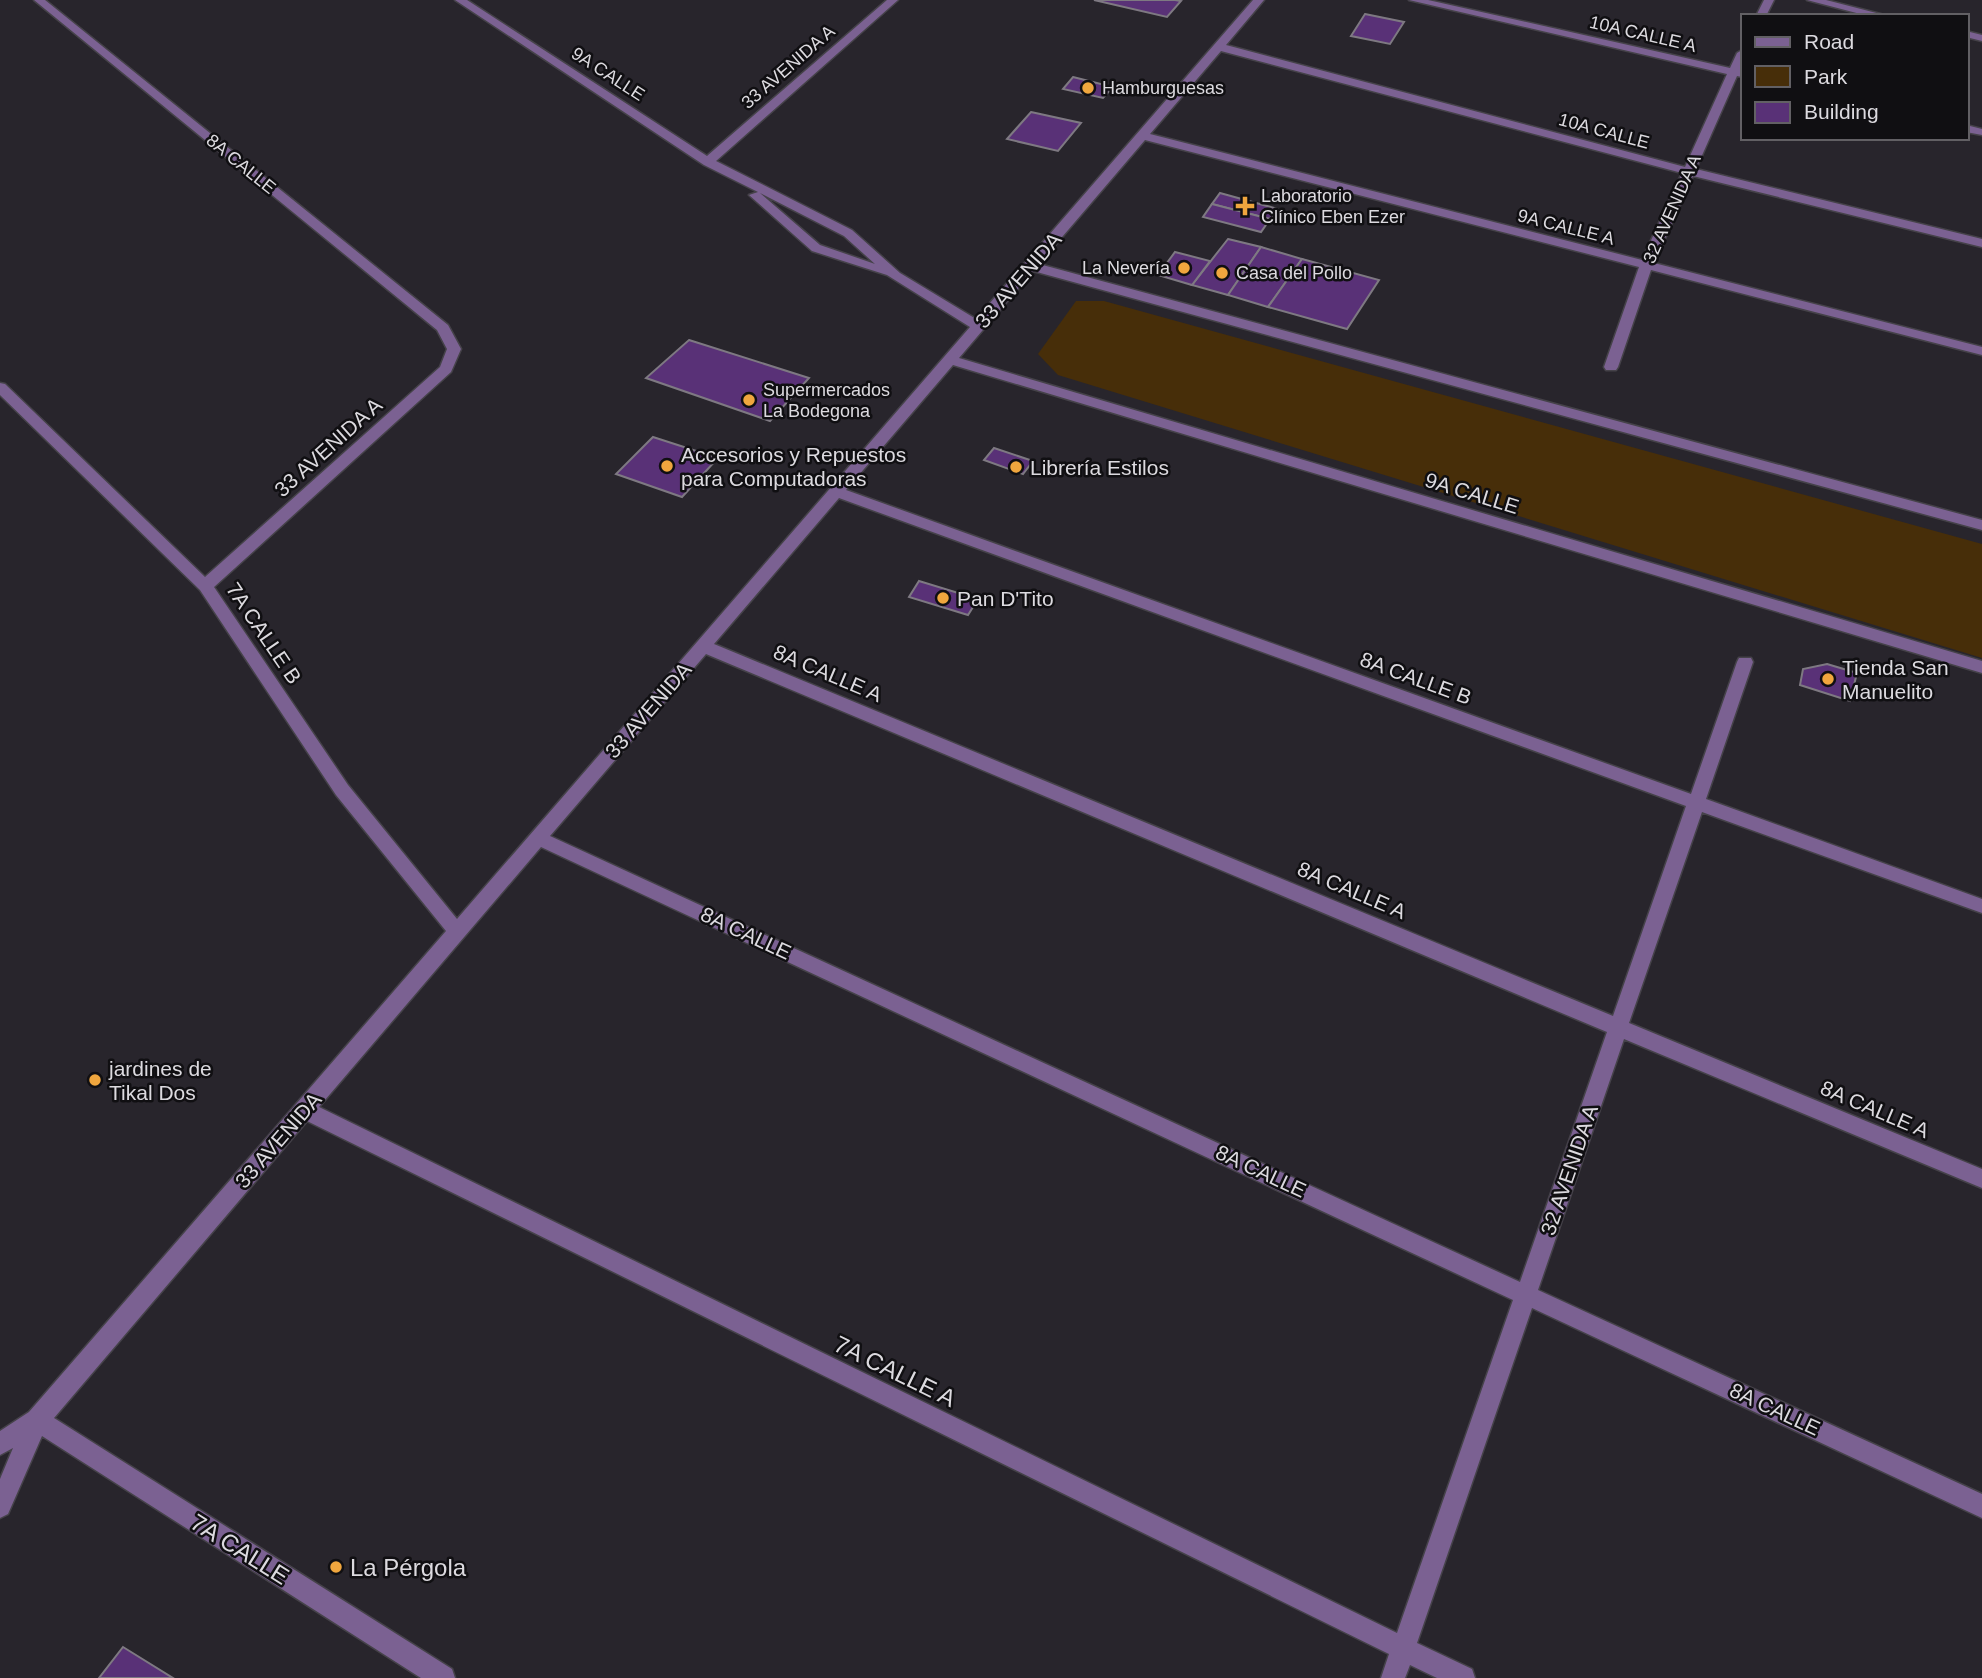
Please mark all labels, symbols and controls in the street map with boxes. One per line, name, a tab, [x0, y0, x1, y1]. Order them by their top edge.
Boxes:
street label: 10A CALLE A	[1588, 12, 1698, 56]
legend	[1741, 14, 1968, 140]
street label: 33 AVENIDA A	[737, 21, 839, 113]
text: Road	[1804, 30, 1854, 53]
street label: 9A CALLE	[568, 43, 648, 105]
text: Park	[1804, 65, 1848, 88]
place label: Hamburguesas	[1102, 78, 1224, 98]
marker: Hamburguesas	[1080, 80, 1096, 96]
text: Building	[1804, 100, 1879, 123]
street label: 10A CALLE	[1556, 109, 1652, 153]
street label: 8A CALLE	[202, 130, 280, 198]
street label: 32 AVENIDA A	[1639, 152, 1705, 266]
place label: Laboratorio Clínico Eben Ezer	[1261, 186, 1405, 227]
marker: Laboratorio Clínico Eben Ezer	[1235, 196, 1255, 216]
street label: 9A CALLE A	[1516, 205, 1616, 249]
street label: 33 AVENIDA	[970, 228, 1066, 332]
place label: La Nevería	[1082, 258, 1171, 278]
marker: La Nevería	[1176, 260, 1192, 276]
place label: Casa del Pollo	[1236, 263, 1352, 283]
marker: Casa del Pollo	[1214, 265, 1230, 281]
place label: Supermercados La Bodegona	[763, 380, 890, 421]
marker: Supermercados La Bodegona	[741, 392, 757, 408]
street label: 33 AVENIDA A	[270, 393, 386, 501]
place label: Accesorios y Repuestos para Computadoras	[681, 443, 906, 490]
place label: Librería Estilos	[1030, 456, 1169, 479]
marker: Accesorios y Repuestos para Computadoras	[659, 458, 675, 474]
marker: Librería Estilos	[1008, 459, 1024, 475]
street label: 9A CALLE	[1422, 468, 1522, 518]
street label: 7A CALLE B	[222, 578, 306, 688]
place label: Pan D'Tito	[957, 587, 1054, 610]
marker: Pan D'Tito	[935, 590, 951, 606]
street label: 8A CALLE A	[770, 640, 886, 706]
street label: 8A CALLE B	[1357, 647, 1475, 709]
place label: Tienda San Manuelito	[1842, 656, 1949, 703]
street label: 33 AVENIDA	[600, 658, 696, 762]
marker: Tienda San Manuelito	[1820, 671, 1836, 687]
street label: 8A CALLE A	[1294, 857, 1410, 923]
street label: 8A CALLE	[697, 902, 795, 964]
place label: jardines de Tikal Dos	[108, 1057, 212, 1104]
marker: jardines de Tikal Dos	[87, 1072, 103, 1088]
street label: 8A CALLE A	[1817, 1076, 1933, 1142]
street label: 33 AVENIDA	[230, 1088, 326, 1192]
street label: 32 AVENIDA A	[1536, 1102, 1602, 1238]
street label: 8A CALLE	[1212, 1140, 1310, 1202]
street label: 7A CALLE A	[830, 1330, 960, 1412]
street label: 8A CALLE	[1726, 1378, 1824, 1440]
street label: 7A CALLE	[186, 1508, 294, 1590]
place label: La Pérgola	[350, 1554, 467, 1581]
marker: La Pérgola	[328, 1559, 344, 1575]

